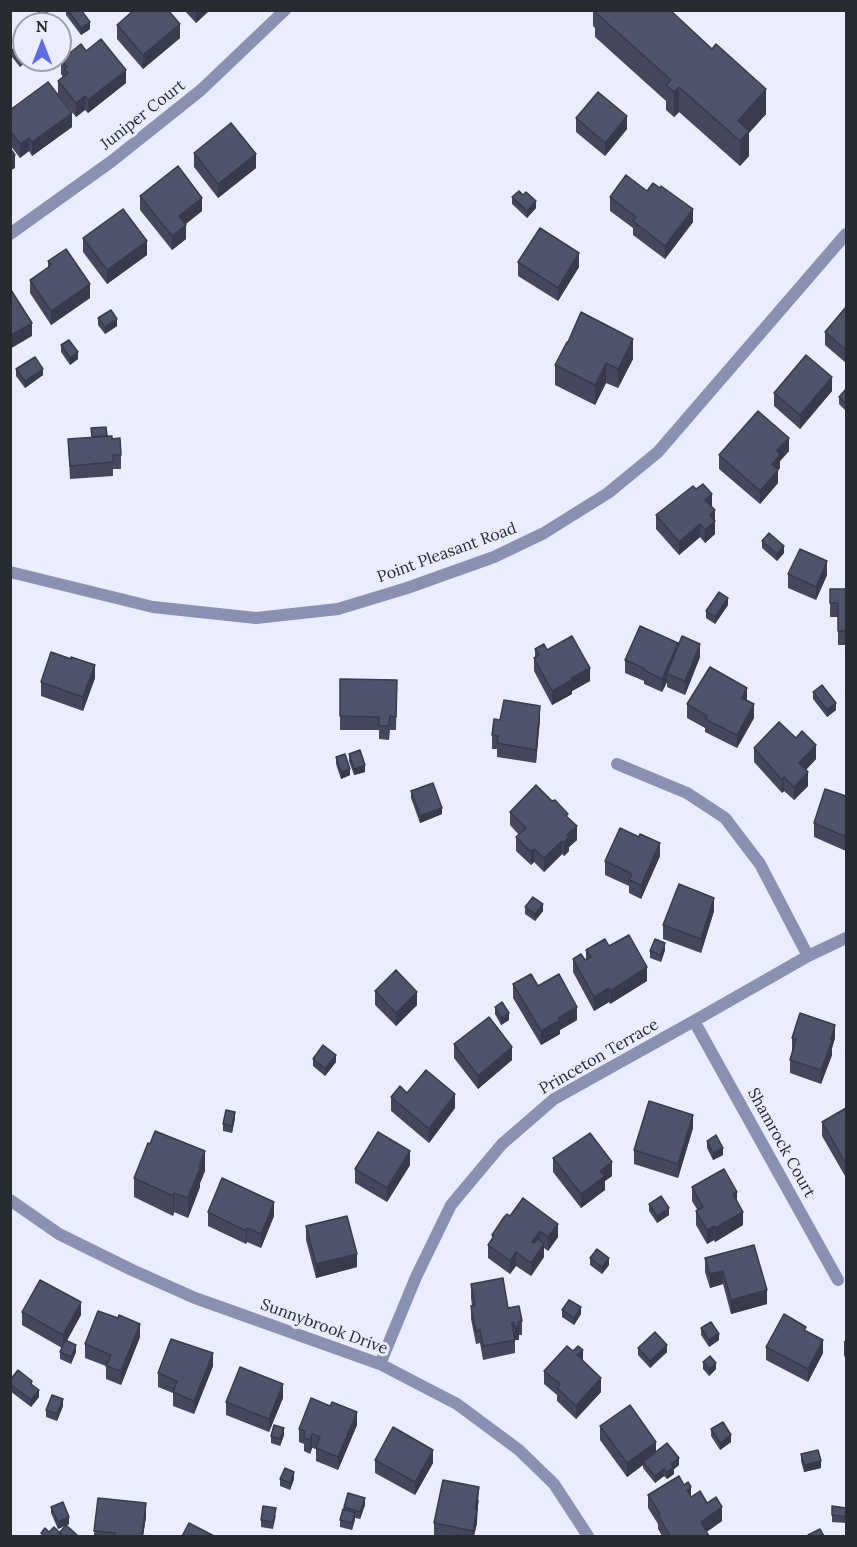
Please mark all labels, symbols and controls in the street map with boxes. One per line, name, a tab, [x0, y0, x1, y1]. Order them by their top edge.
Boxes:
north arrow	[12, 12, 72, 72]
text: N	[36, 16, 48, 36]
street label: Juniper Court	[97, 76, 189, 154]
street label: Point Pleasant Road	[375, 519, 519, 587]
street label: Princeton Terrace	[536, 1015, 662, 1099]
street label: Shamrock Court	[743, 1085, 819, 1201]
street label: Sunnybrook Drive	[258, 1295, 390, 1359]

